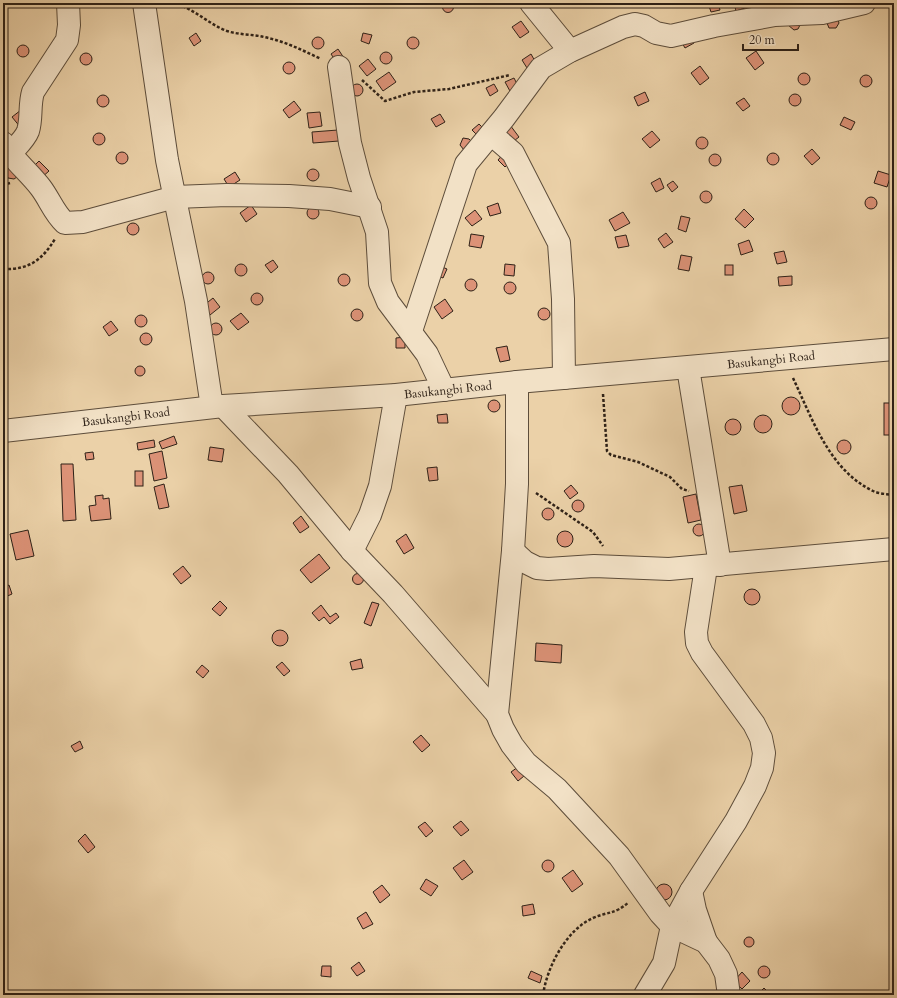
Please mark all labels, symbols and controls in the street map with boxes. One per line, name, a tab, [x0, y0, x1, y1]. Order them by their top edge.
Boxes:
scale bar	[743, 26, 798, 52]
text: 20 m	[749, 32, 776, 48]
street label: Basukangbi Road	[726, 347, 816, 373]
street label: Basukangbi Road	[403, 377, 493, 403]
street label: Basukangbi Road	[81, 404, 172, 430]

